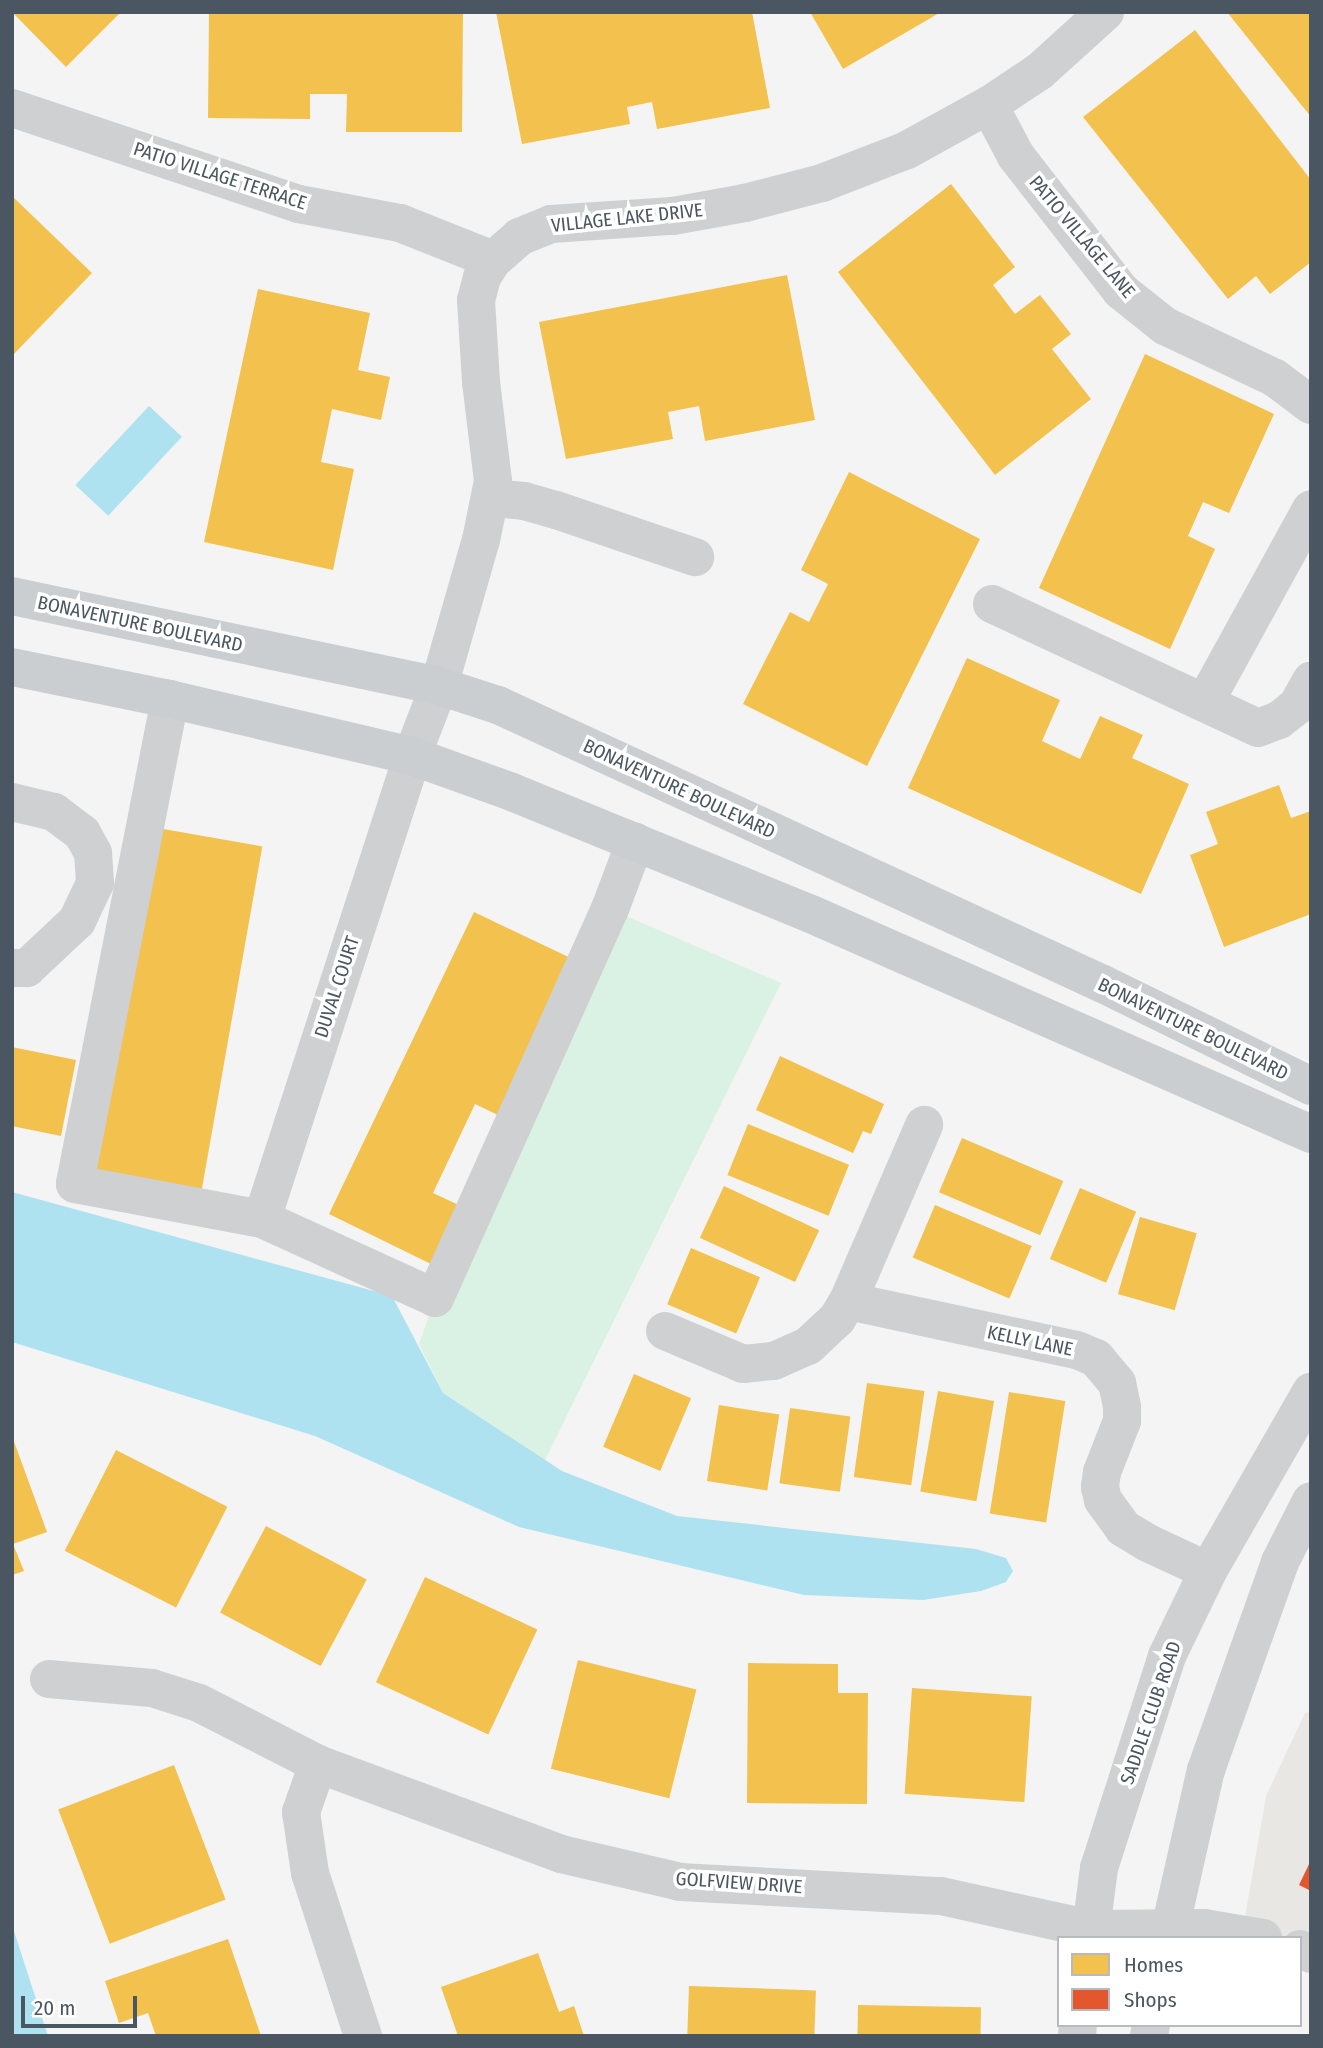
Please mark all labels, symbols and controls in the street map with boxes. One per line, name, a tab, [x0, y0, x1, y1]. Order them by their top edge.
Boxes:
street label: PATIO VILLAGE TERRACE	[131, 137, 309, 215]
street label: PATIO VILLAGE LANE	[1024, 171, 1140, 303]
street label: VILLAGE LAKE DRIVE	[550, 199, 704, 237]
street label: BONAVENTURE BOULEVARD	[35, 591, 245, 657]
street label: BONAVENTURE BOULEVARD	[579, 735, 779, 843]
street label: DUVAL COURT	[310, 933, 364, 1041]
street label: BONAVENTURE BOULEVARD	[1094, 973, 1292, 1085]
street label: KELLY LANE	[985, 1321, 1075, 1361]
street label: SADDLE CLUB ROAD	[1116, 1638, 1186, 1788]
street label: GOLFVIEW DRIVE	[675, 1867, 803, 1899]
legend	[1057, 1936, 1302, 2027]
text: Homes	[1124, 1952, 1183, 1978]
scale bar	[24, 1982, 140, 2026]
text: Shops	[1124, 1987, 1177, 2013]
text: 20 m	[34, 1995, 75, 2021]

